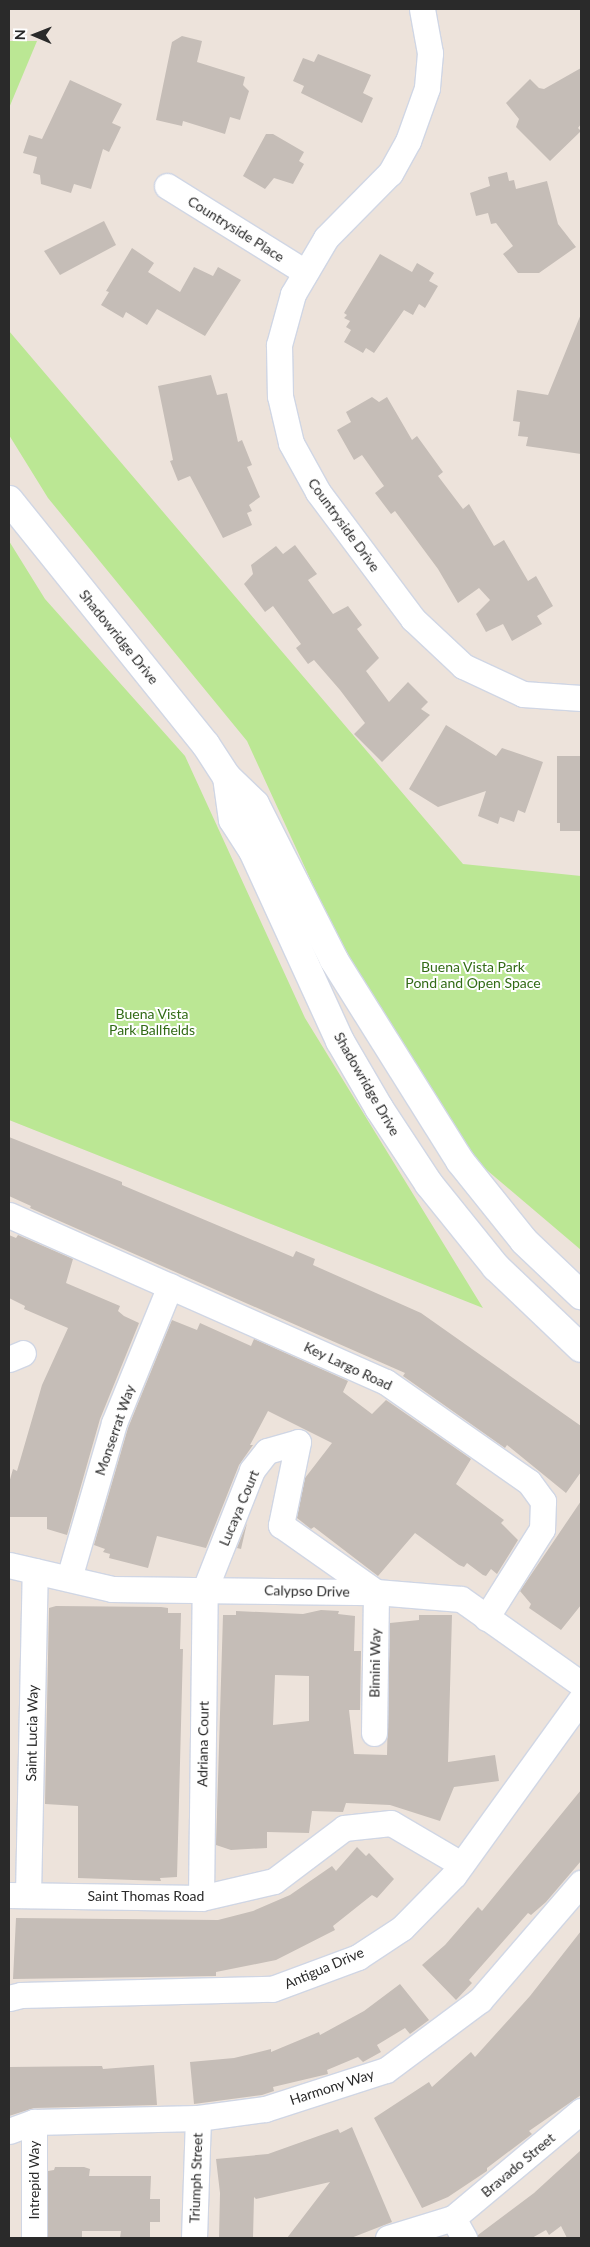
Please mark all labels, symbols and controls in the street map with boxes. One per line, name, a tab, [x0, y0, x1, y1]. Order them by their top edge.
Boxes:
north arrow	[10, 10, 60, 60]
text: N	[11, 29, 28, 40]
street label: Countryside Place	[185, 193, 287, 265]
street label: Countryside Drive	[304, 475, 384, 575]
street label: Shadowridge Drive	[76, 586, 162, 688]
park label: Buena Vista Park Pond and Open Space	[405, 959, 541, 992]
park label: Buena Vista Park Ballfields	[109, 1006, 195, 1038]
street label: Shadowridge Drive	[331, 1029, 403, 1139]
street label: Key Largo Road	[301, 1338, 395, 1394]
street label: Monserrat Way	[92, 1382, 138, 1478]
street label: Lucaya Court	[215, 1468, 263, 1548]
street label: Calypso Drive	[264, 1582, 350, 1600]
street label: Bimini Way	[366, 1628, 384, 1698]
street label: Saint Lucia Way	[23, 1684, 41, 1782]
street label: Adriana Court	[194, 1701, 212, 1787]
street label: Saint Thomas Road	[87, 1888, 205, 1904]
street label: Antigua Drive	[282, 1944, 366, 1992]
street label: Harmony Way	[287, 2065, 377, 2109]
street label: Bravado Street	[478, 2129, 558, 2201]
street label: Triumph Street	[186, 2132, 206, 2224]
street label: Intrepid Way	[26, 2140, 42, 2220]

